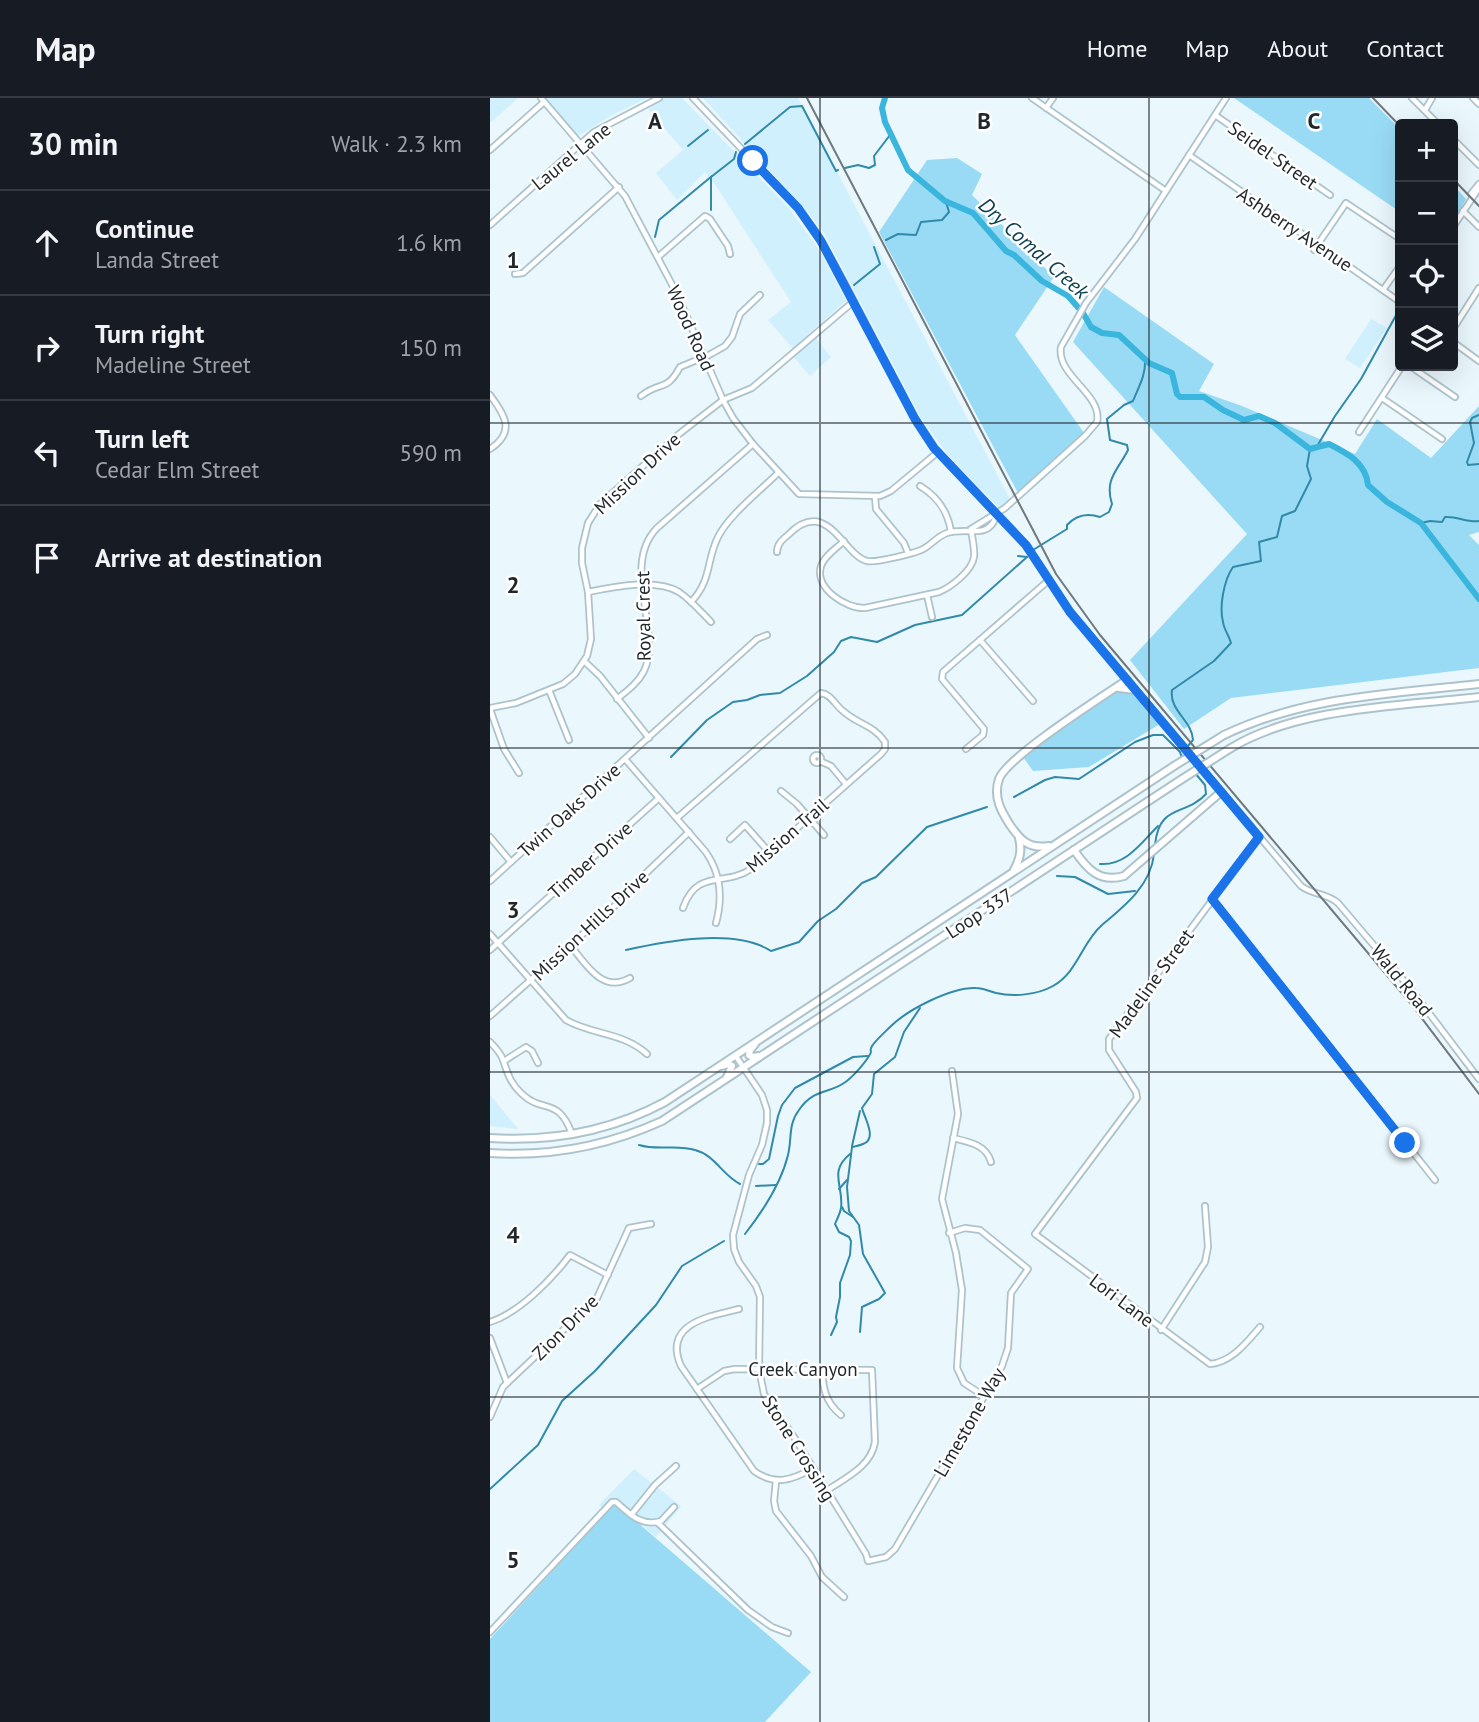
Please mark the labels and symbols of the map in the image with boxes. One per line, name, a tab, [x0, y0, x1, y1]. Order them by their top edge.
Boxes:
text: A	[648, 106, 662, 135]
text: B	[977, 106, 991, 135]
text: C	[1308, 106, 1321, 135]
street label: Seidel Street	[1224, 115, 1323, 195]
street label: Laurel Lane	[527, 117, 615, 195]
route start	[737, 145, 768, 176]
street label: Ashberry Avenue	[1233, 181, 1357, 277]
water label: Dry Comal Creek	[973, 191, 1096, 306]
text: 1	[506, 245, 520, 274]
street label: Wood Road	[662, 282, 720, 374]
street label: Mission Drive	[589, 427, 685, 519]
text: 2	[506, 570, 520, 599]
street label: Royal Crest	[630, 570, 656, 661]
street label: Twin Oaks Drive	[513, 758, 625, 862]
street label: Mission Trail	[741, 792, 833, 877]
street label: Timber Drive	[543, 816, 637, 904]
street label: Mission Hills Drive	[526, 865, 654, 985]
street label: Loop 337	[941, 882, 1017, 944]
text: 3	[506, 895, 520, 924]
street label: Madeline Street	[1103, 923, 1199, 1042]
street label: Wald Road	[1366, 939, 1438, 1021]
route end	[1389, 1127, 1420, 1158]
text: 4	[506, 1220, 520, 1249]
street label: Lori Lane	[1085, 1268, 1159, 1332]
street label: Zion Drive	[527, 1289, 603, 1365]
street label: Creek Canyon	[748, 1357, 858, 1381]
street label: Limestone Way	[928, 1363, 1010, 1481]
street label: Stone Crossing	[757, 1391, 841, 1505]
text: 5	[506, 1545, 520, 1574]

